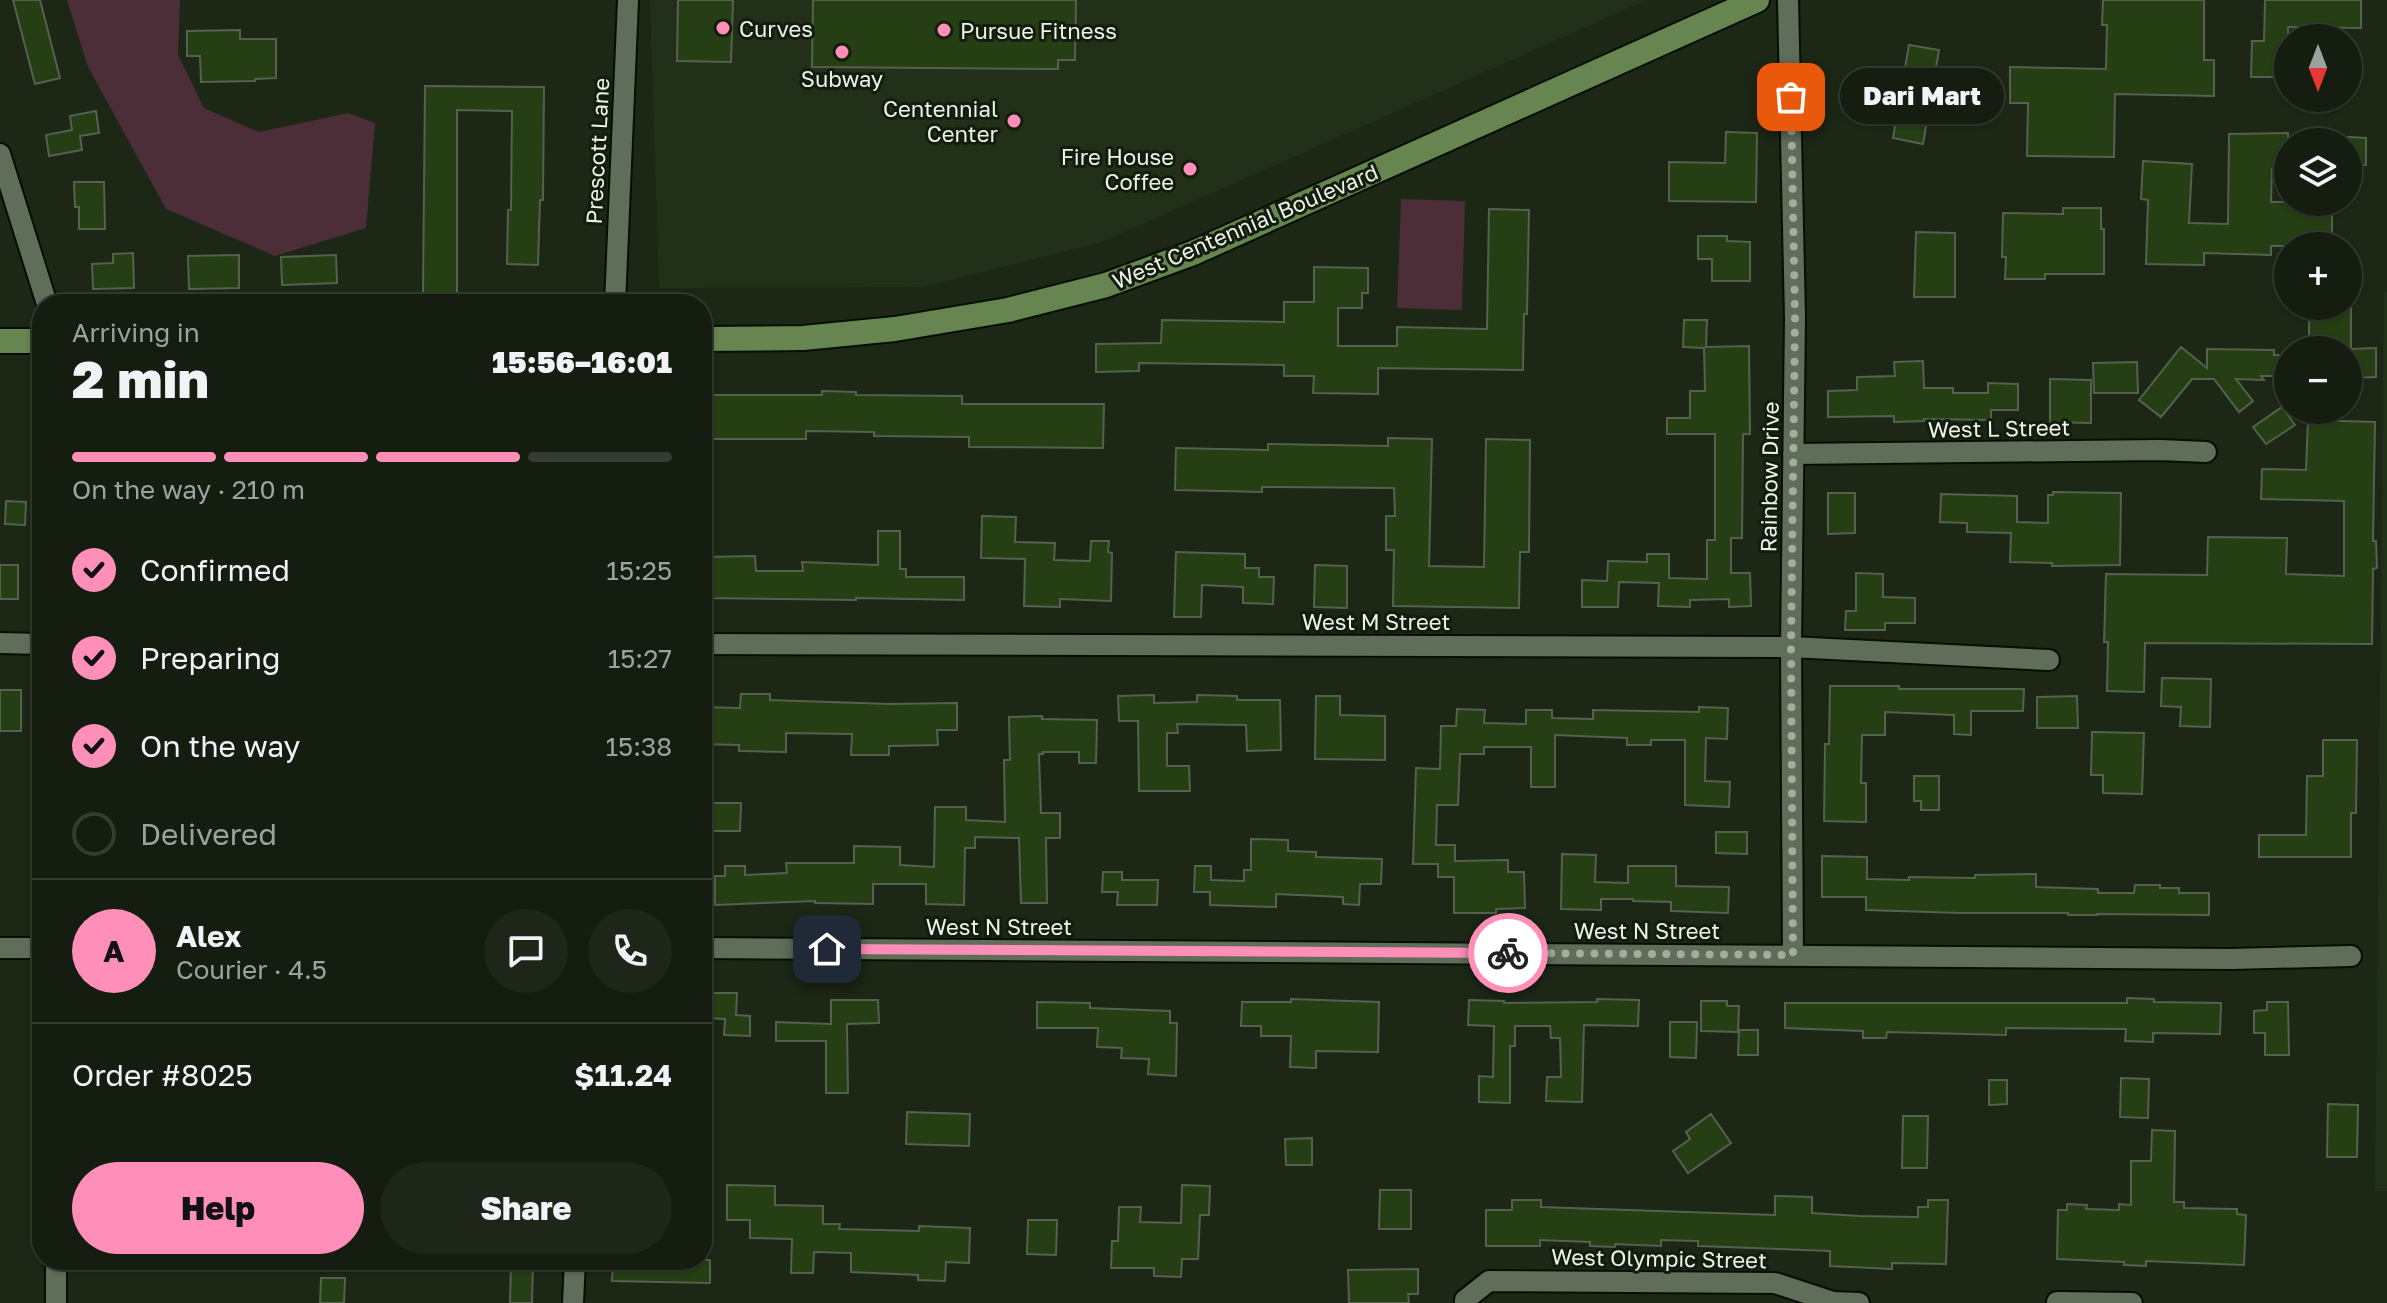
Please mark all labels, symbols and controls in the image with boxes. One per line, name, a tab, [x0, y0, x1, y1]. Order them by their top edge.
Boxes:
place label: Curves	[739, 15, 813, 42]
place label: Pursue Fitness	[960, 17, 1117, 44]
marker: Curves	[714, 19, 732, 37]
marker: Pursue Fitness	[935, 21, 953, 39]
north arrow	[2274, 24, 2362, 112]
map controls	[2274, 24, 2362, 424]
marker: Subway	[833, 43, 851, 61]
pin	[1757, 63, 1825, 131]
place label: Subway	[801, 65, 883, 92]
callout: Dari Mart	[1839, 69, 2003, 125]
icon: bag	[1769, 75, 1813, 119]
street label: Prescott Lane	[580, 77, 614, 225]
text: Dari Mart	[1863, 80, 1981, 111]
place label: Centennial Center	[883, 95, 998, 147]
marker: Centennial Center	[1005, 112, 1023, 130]
button: layers	[2274, 128, 2362, 216]
place label: Fire House Coffee	[1061, 143, 1174, 195]
street label: West Centennial Boulevard	[1108, 158, 1382, 294]
marker: Fire House Coffee	[1181, 160, 1199, 178]
button: +	[2274, 232, 2362, 320]
text: Arriving in	[72, 317, 200, 348]
button: −	[2274, 336, 2362, 424]
text: 15:56–16:01	[492, 344, 672, 380]
text: 2 min	[72, 347, 209, 409]
street label: Rainbow Drive	[1754, 401, 1784, 553]
street label: West L Street	[1928, 413, 2070, 443]
text: On the way · 210 m	[72, 474, 305, 505]
icon: check	[72, 548, 116, 592]
text: Confirmed	[140, 552, 290, 588]
text: 15:25	[606, 555, 672, 586]
street label: West M Street	[1302, 608, 1450, 635]
icon: check	[72, 636, 116, 680]
text: Preparing	[140, 640, 281, 676]
text: 15:27	[608, 643, 672, 674]
icon: check	[72, 724, 116, 768]
text: On the way	[140, 728, 300, 764]
text: 15:38	[605, 731, 672, 762]
text: Delivered	[140, 816, 277, 852]
button: chat	[484, 909, 568, 993]
button: phone	[588, 909, 672, 993]
street label: West N Street	[926, 913, 1072, 940]
courier	[1468, 913, 1548, 993]
pin	[793, 915, 861, 983]
street label: West N Street	[1574, 917, 1720, 944]
text: Alex	[176, 918, 241, 954]
icon: home	[805, 927, 849, 971]
icon: bike	[1486, 931, 1530, 975]
text: A	[103, 933, 125, 969]
text: Courier · 4.5	[176, 954, 327, 985]
text: Order #8025	[72, 1057, 253, 1093]
text: $11.24	[574, 1057, 672, 1093]
button: Help	[72, 1162, 364, 1254]
button: Share	[380, 1162, 672, 1254]
street label: West Olympic Street	[1551, 1243, 1767, 1273]

